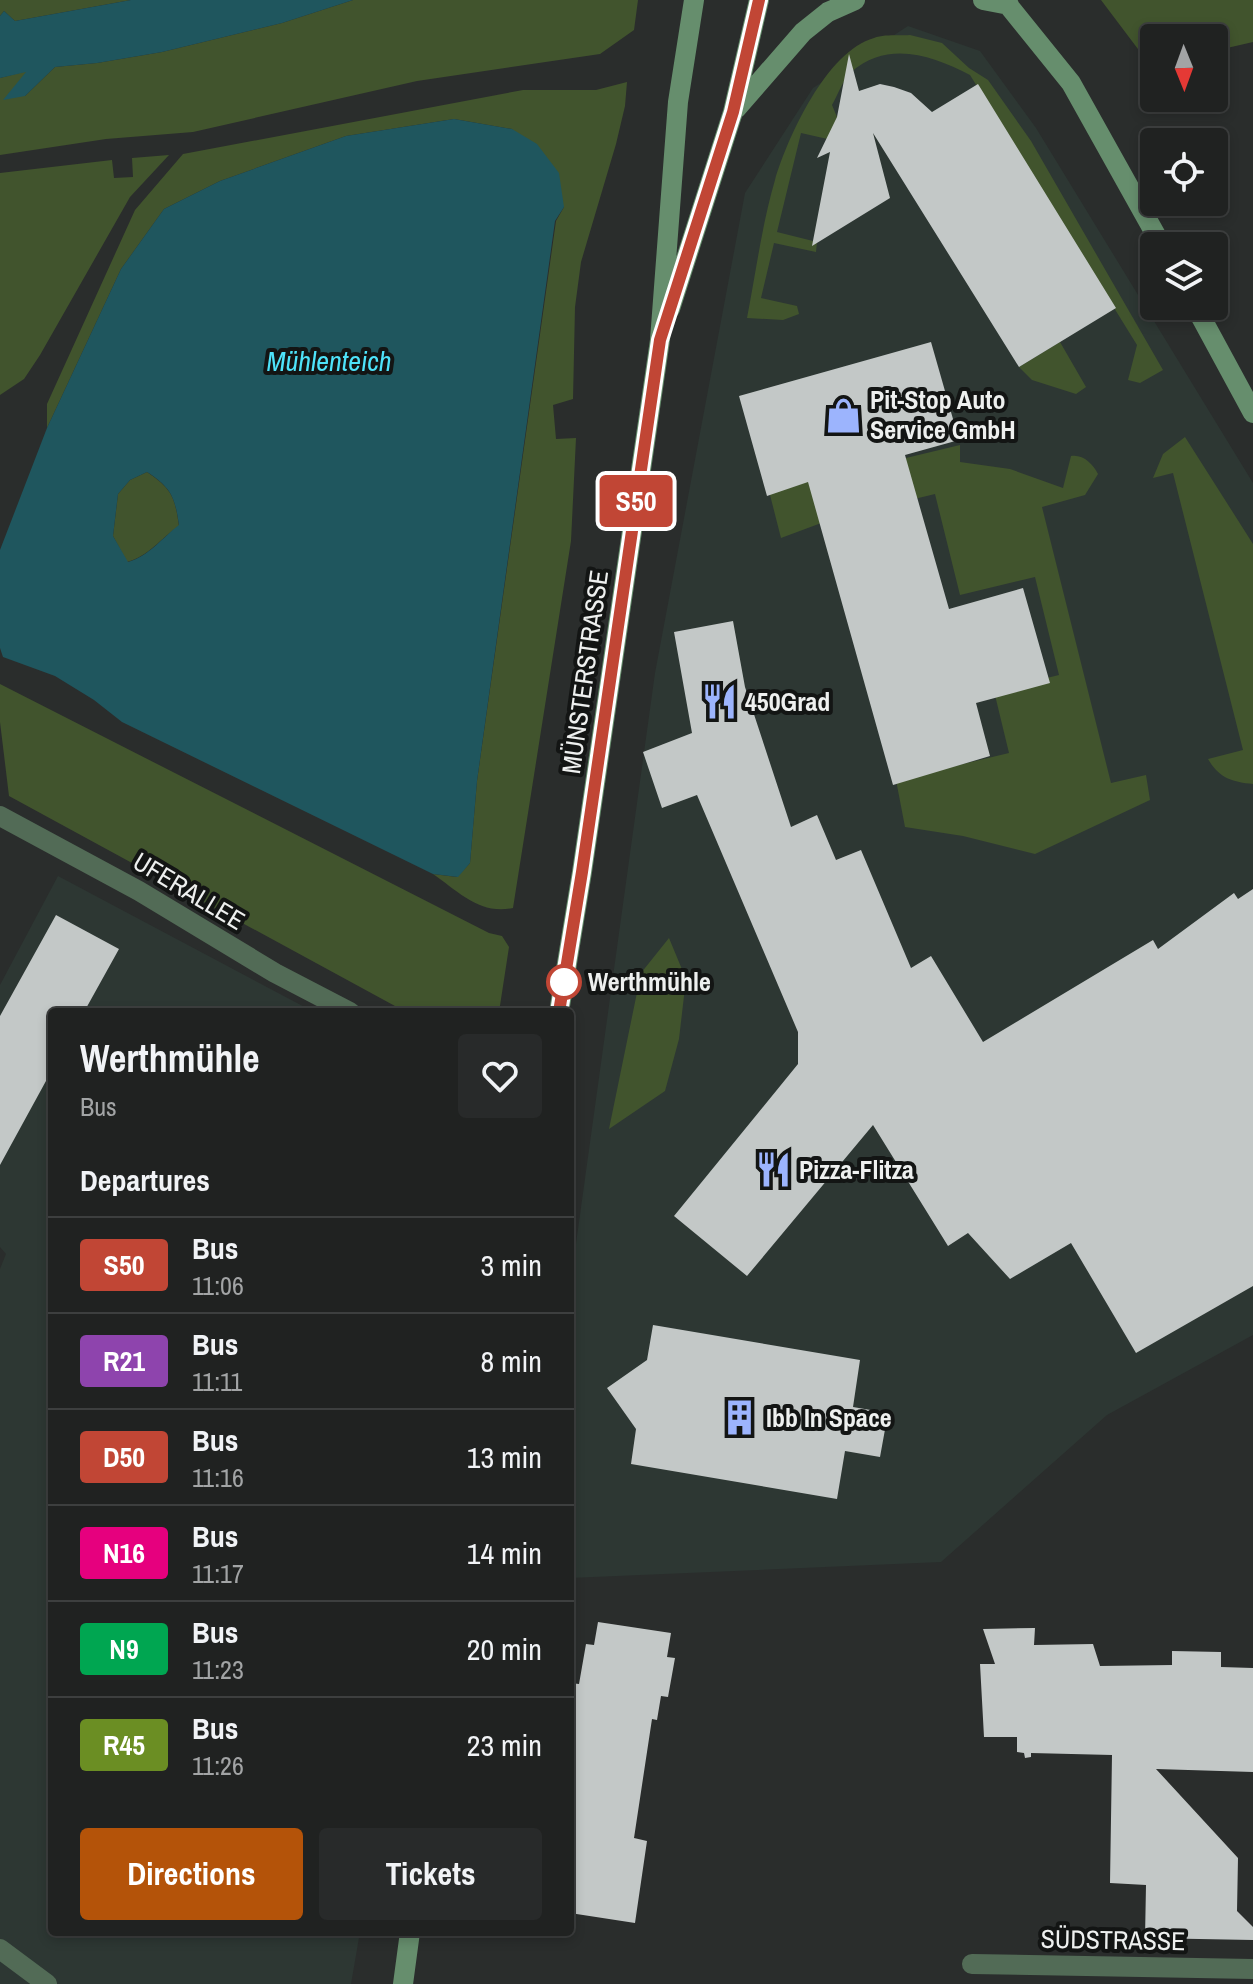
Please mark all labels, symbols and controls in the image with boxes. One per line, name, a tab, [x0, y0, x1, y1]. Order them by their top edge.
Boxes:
north arrow	[1140, 24, 1228, 112]
map controls	[1140, 24, 1228, 320]
button: locate	[1140, 128, 1228, 216]
button: layers	[1140, 232, 1228, 320]
water label: Mühlenteich	[266, 342, 392, 380]
place label: Pit-Stop Auto Service GmbH	[870, 382, 1016, 447]
shop icon: Pit-Stop Auto Service GmbH	[825, 396, 863, 434]
line badge: S50	[590, 475, 682, 527]
text: S50	[616, 482, 656, 520]
street label: MÜNSTERSTRASSE	[553, 568, 616, 776]
restaurant icon: 450Grad	[700, 683, 738, 721]
place label: 450Grad	[745, 684, 830, 719]
street label: UFERALLEE	[127, 844, 252, 938]
place label: Werthmühle	[588, 964, 711, 999]
marker: Werthmühle	[547, 965, 581, 999]
text: Werthmühle	[80, 1033, 260, 1084]
button: heart	[458, 1034, 542, 1118]
text: Bus	[80, 1089, 117, 1124]
restaurant icon: Pizza-Flitza	[754, 1151, 792, 1189]
place label: Pizza-Flitza	[799, 1152, 914, 1187]
text: Departures	[80, 1160, 210, 1200]
text: Bus	[192, 1228, 238, 1268]
text: 3 min	[480, 1245, 542, 1285]
text: S50	[104, 1246, 144, 1284]
text: 11:06	[192, 1268, 244, 1303]
text: Bus	[192, 1324, 238, 1364]
text: 8 min	[480, 1341, 542, 1381]
text: R21	[103, 1342, 145, 1380]
text: 11:11	[192, 1364, 242, 1399]
building icon: Ibb In Space	[721, 1399, 759, 1437]
place label: Ibb In Space	[766, 1400, 892, 1435]
text: Bus	[192, 1420, 238, 1460]
text: 13 min	[467, 1437, 542, 1477]
text: D50	[103, 1438, 145, 1476]
text: 11:16	[192, 1460, 244, 1495]
text: Bus	[192, 1516, 238, 1556]
text: 14 min	[467, 1533, 542, 1573]
text: N16	[103, 1534, 145, 1572]
text: 11:17	[192, 1556, 244, 1591]
text: Bus	[192, 1612, 238, 1652]
text: 20 min	[467, 1629, 542, 1669]
text: N9	[109, 1630, 139, 1668]
text: 11:23	[192, 1652, 244, 1687]
text: Bus	[192, 1708, 238, 1748]
text: 23 min	[467, 1725, 542, 1765]
text: R45	[103, 1726, 145, 1764]
text: 11:26	[192, 1748, 244, 1783]
button: Directions	[80, 1828, 303, 1920]
button: Tickets	[319, 1828, 542, 1920]
street label: SÜDSTRASSE	[1040, 1921, 1186, 1958]

